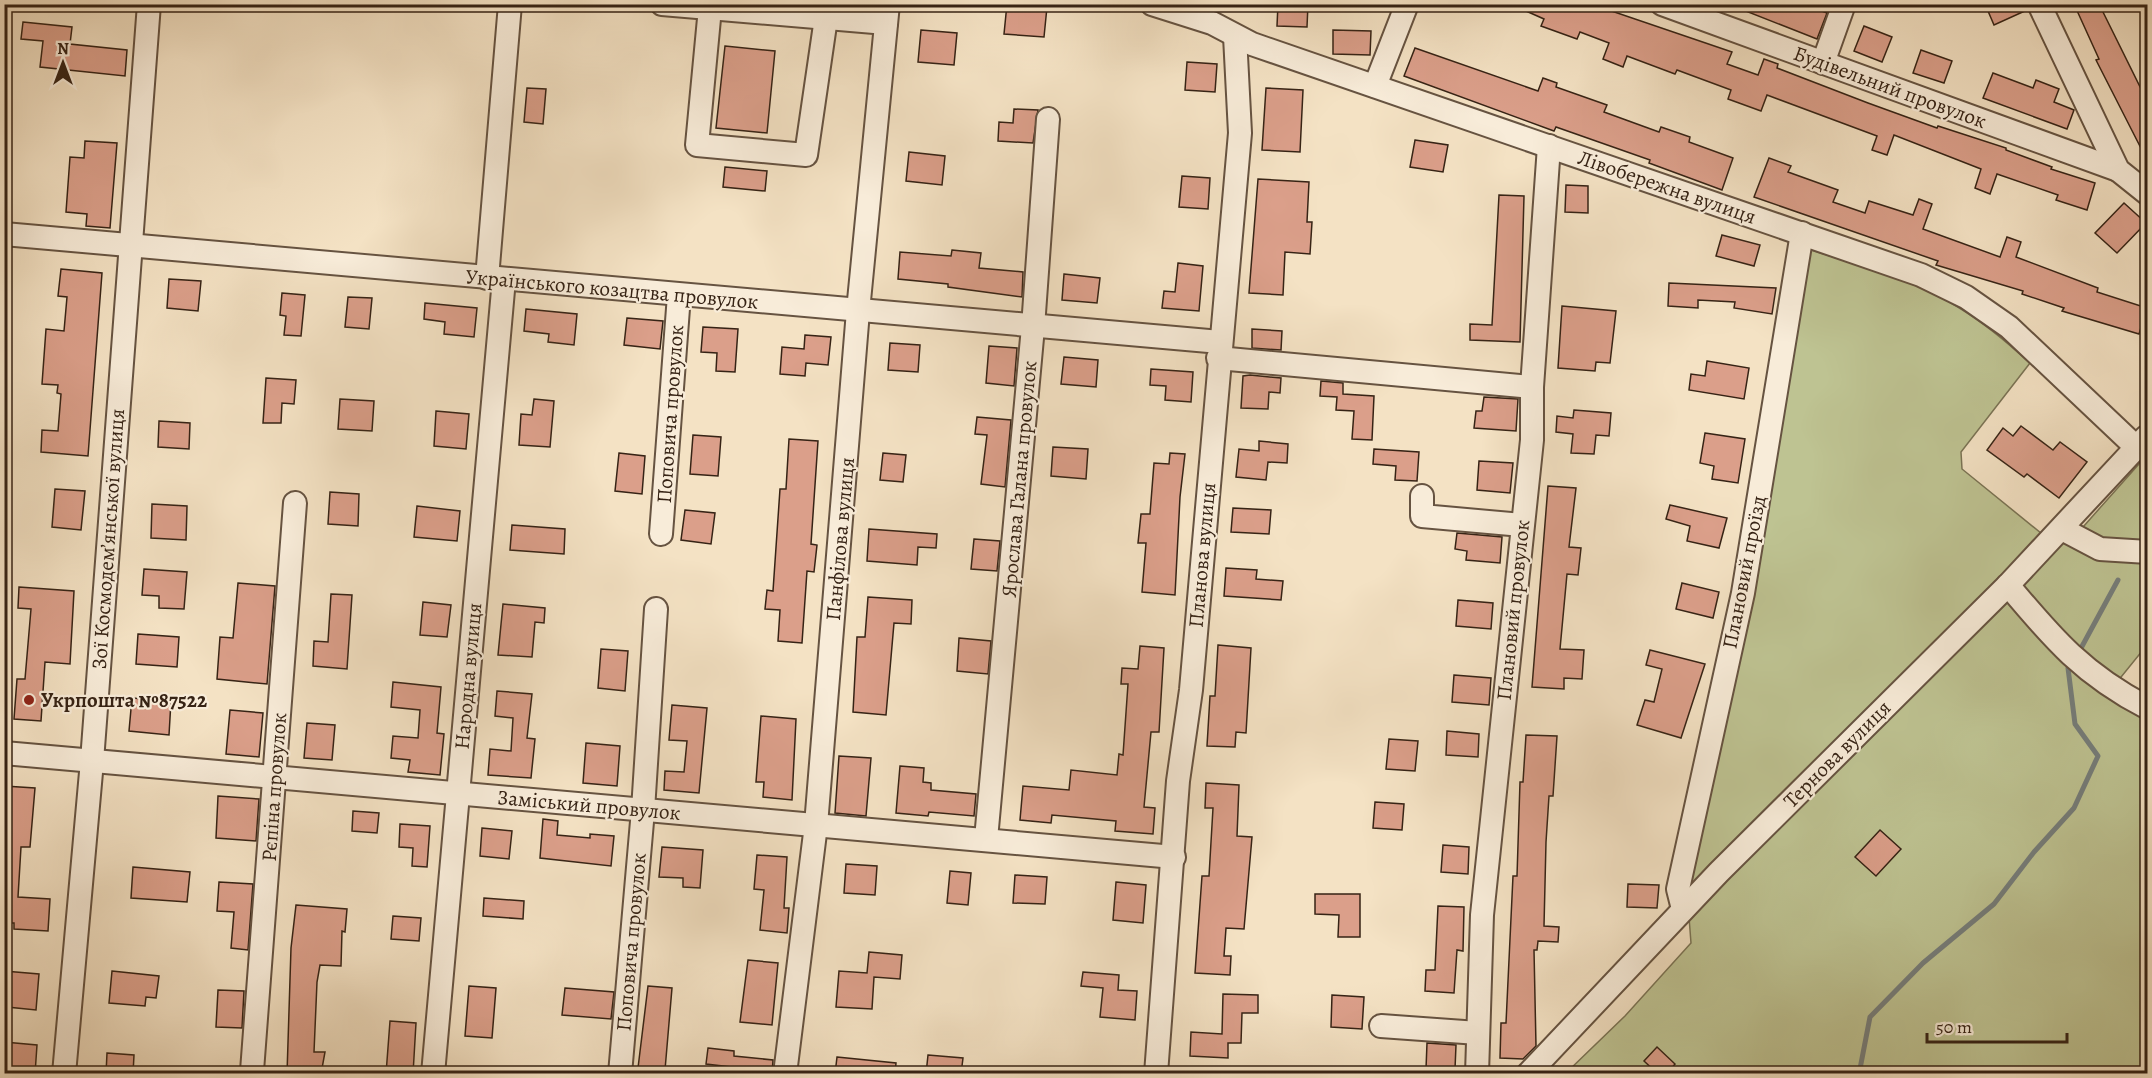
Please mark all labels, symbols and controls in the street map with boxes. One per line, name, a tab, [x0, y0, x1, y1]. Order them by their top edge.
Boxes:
north arrow	[33, 33, 93, 93]
text: N	[57, 38, 69, 60]
street label: Будівельний провулок	[1790, 39, 1990, 135]
street label: Лівобережна вулиця	[1574, 143, 1760, 231]
street label: Українського козацтва провулок	[465, 262, 760, 316]
street label: Поповича провулок	[650, 324, 690, 504]
street label: Ярослава Галана провулок	[995, 359, 1043, 599]
street label: Зої Космодем’янської вулиця	[85, 408, 131, 670]
street label: Панфілова вулиця	[819, 456, 861, 622]
street label: Планова вулиця	[1182, 481, 1222, 629]
street label: Плановий проїзд	[1715, 493, 1773, 651]
street label: Плановий провулок	[1490, 518, 1536, 702]
street label: Народна вулиця	[448, 601, 488, 751]
place label: Укрпошта №87522	[41, 686, 207, 714]
marker: Укрпошта №87522	[22, 693, 36, 707]
street label: Тернова вулиця	[1777, 694, 1897, 814]
street label: Рєпіна провулок	[255, 712, 293, 862]
street label: Заміський провулок	[496, 783, 682, 827]
street label: Поповича провулок	[609, 852, 653, 1032]
scale bar	[1927, 1006, 2066, 1044]
text: 50 m	[1936, 1015, 1972, 1039]

